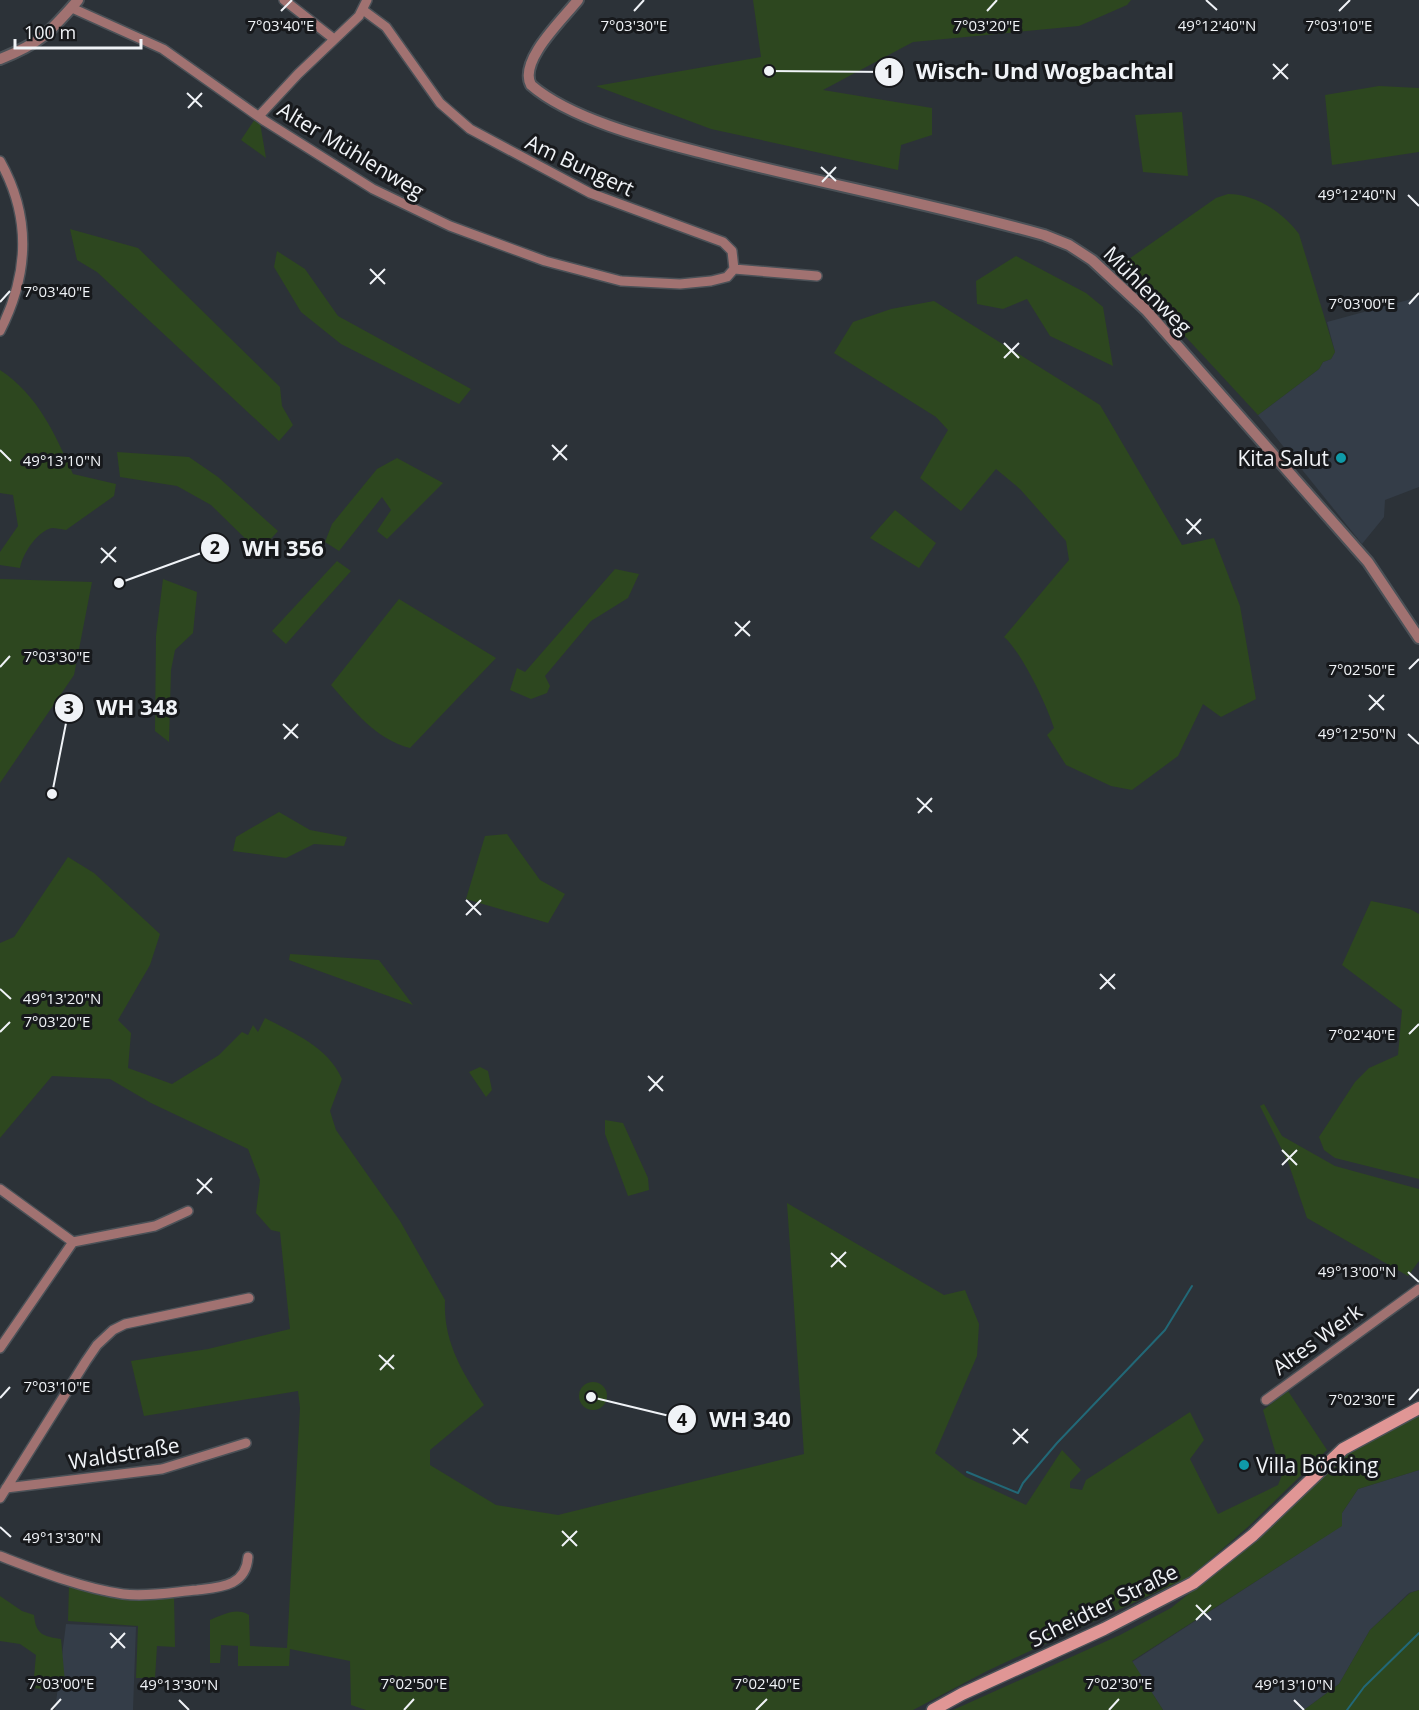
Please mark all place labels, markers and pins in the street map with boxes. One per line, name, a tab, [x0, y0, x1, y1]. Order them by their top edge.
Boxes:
callout: Wisch- Und Wogbachtal	[874, 52, 1186, 92]
place label: Kita Salut	[1237, 444, 1329, 472]
marker: Kita Salut	[1334, 451, 1348, 465]
callout: WH 356	[200, 528, 335, 568]
callout: WH 348	[54, 688, 189, 728]
callout: WH 340	[667, 1399, 802, 1439]
place label: Villa Böcking	[1256, 1451, 1378, 1479]
marker: Villa Böcking	[1237, 1458, 1251, 1472]

